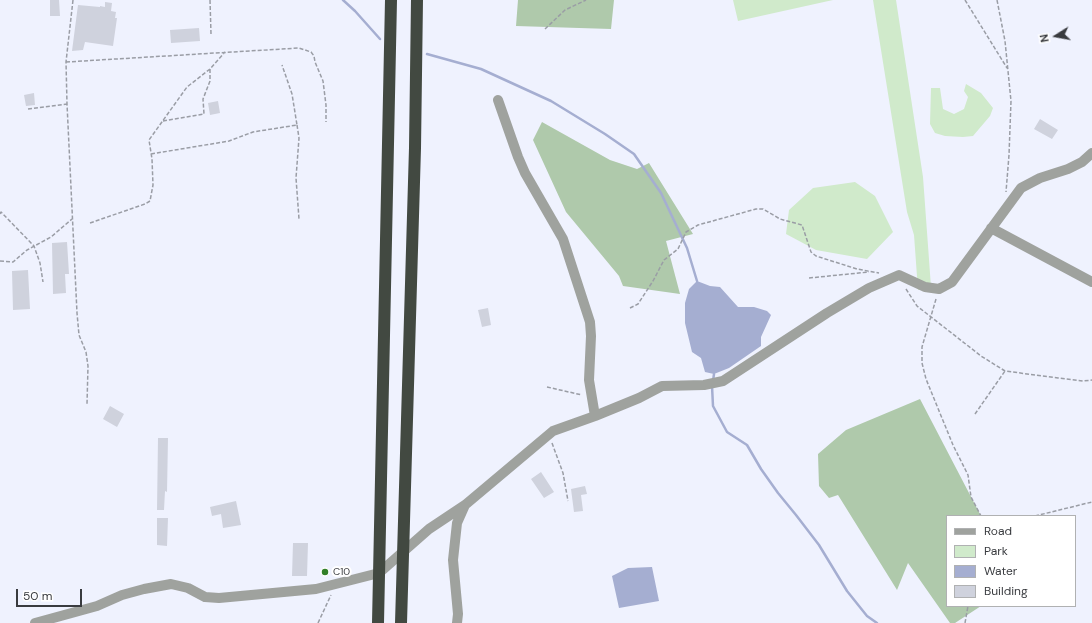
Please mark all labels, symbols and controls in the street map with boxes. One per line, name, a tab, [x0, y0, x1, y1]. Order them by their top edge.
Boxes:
north arrow	[1036, 16, 1076, 56]
text: N	[1037, 33, 1052, 44]
legend	[946, 515, 1076, 607]
text: Road	[984, 523, 1012, 539]
text: Park	[984, 543, 1008, 559]
text: Water	[984, 563, 1017, 579]
place label: C10	[333, 566, 350, 578]
marker: C10	[320, 567, 330, 577]
scale bar	[18, 581, 84, 607]
text: Building	[984, 583, 1028, 599]
text: 50 m	[23, 588, 52, 604]

